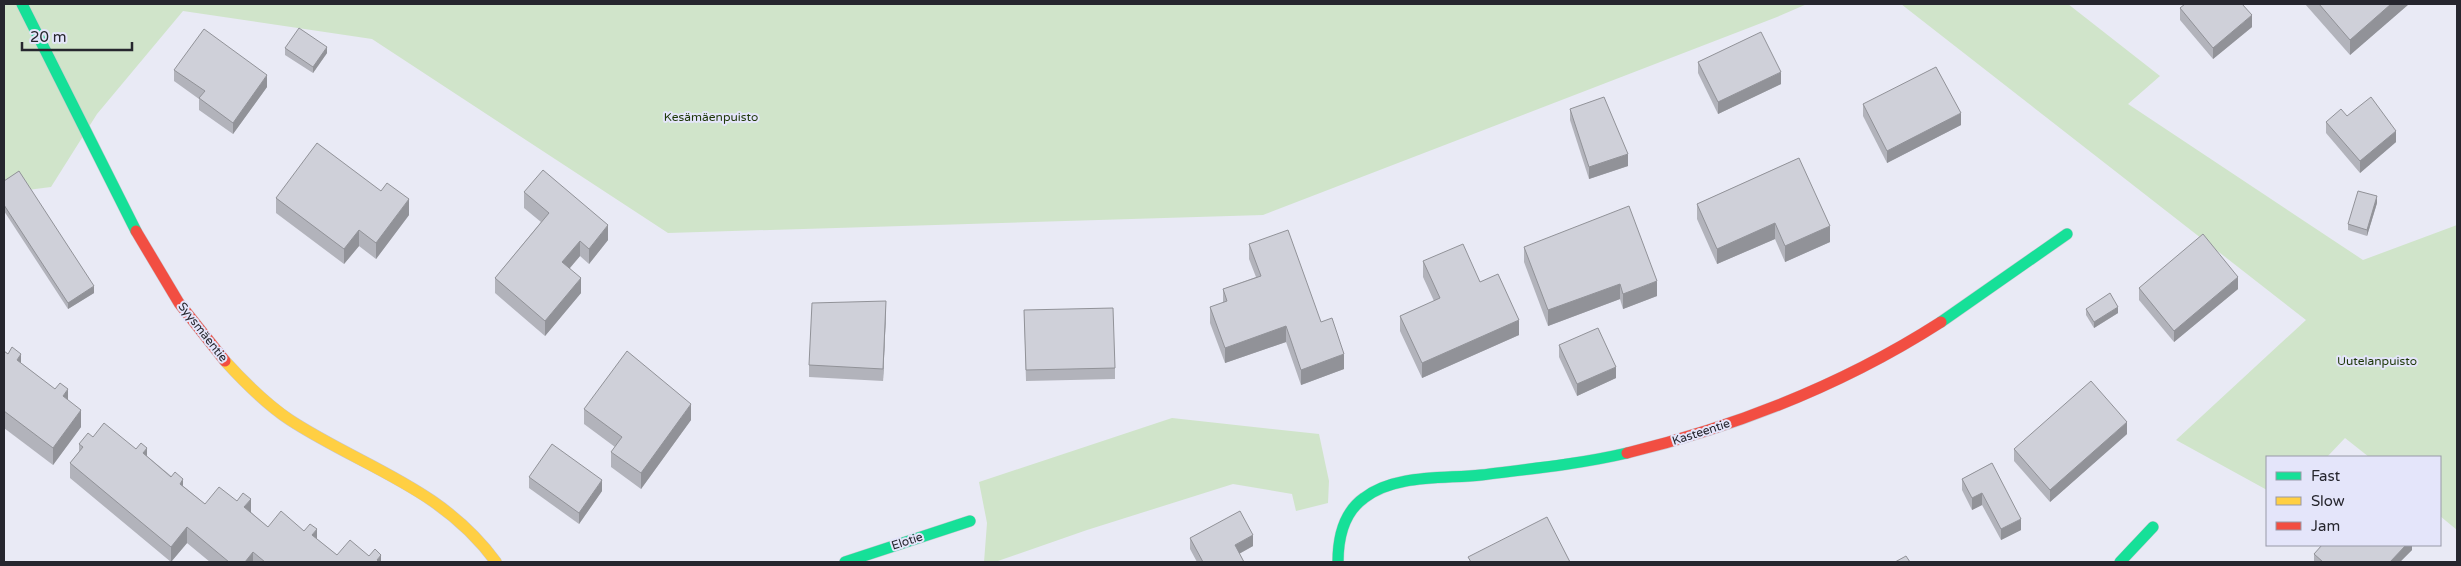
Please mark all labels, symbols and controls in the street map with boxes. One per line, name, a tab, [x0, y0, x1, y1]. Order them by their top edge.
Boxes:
scale bar	[22, 20, 132, 52]
text: 20 m	[30, 28, 67, 46]
park label: Kesämäenpuisto	[664, 110, 758, 124]
street label: Syysmäentie	[175, 299, 231, 365]
park label: Uutelanpuisto	[2337, 354, 2417, 368]
street label: Kasteentie	[1670, 416, 1732, 448]
legend	[2266, 456, 2441, 546]
text: Fast	[2311, 467, 2341, 485]
text: Slow	[2311, 492, 2345, 510]
text: Jam	[2311, 517, 2340, 535]
street label: Elotie	[889, 529, 925, 553]

